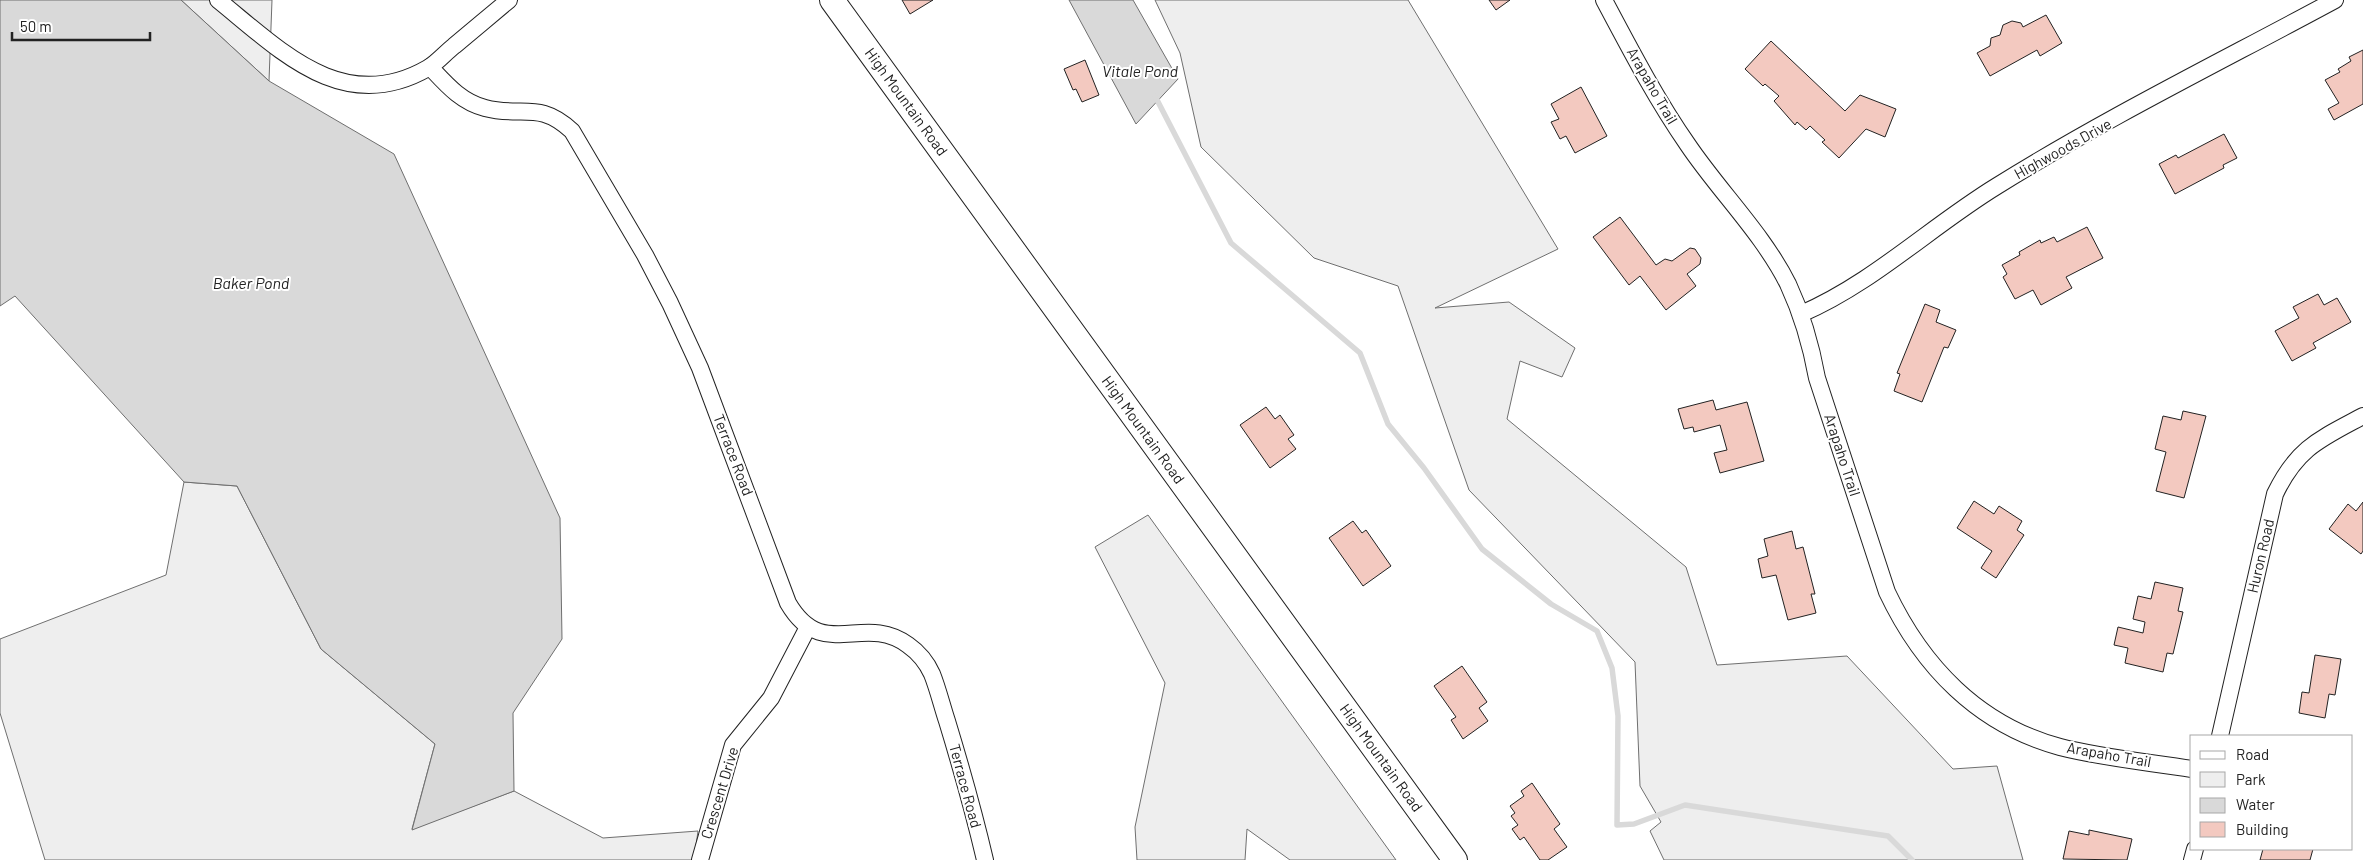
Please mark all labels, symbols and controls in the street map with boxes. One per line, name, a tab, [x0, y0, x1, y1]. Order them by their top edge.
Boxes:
scale bar	[12, 10, 150, 42]
text: 50 m	[20, 17, 52, 35]
street label: High Mountain Road	[862, 44, 952, 159]
street label: Arapaho Trail	[1624, 44, 1682, 127]
water label: Vitale Pond	[1102, 61, 1179, 80]
street label: Highwoods Drive	[2011, 114, 2114, 182]
water label: Baker Pond	[213, 273, 290, 292]
street label: High Mountain Road	[1099, 372, 1189, 487]
street label: Terrace Road	[710, 411, 758, 498]
street label: Arapaho Trail	[1821, 411, 1865, 498]
street label: Huron Road	[2243, 517, 2277, 595]
street label: High Mountain Road	[1337, 700, 1427, 815]
legend	[2190, 735, 2353, 850]
street label: Arapaho Trail	[2066, 738, 2153, 770]
street label: Terrace Road	[946, 742, 986, 830]
street label: Crescent Drive	[697, 745, 742, 841]
text: Road	[2236, 745, 2269, 763]
text: Park	[2236, 770, 2266, 788]
text: Water	[2236, 795, 2275, 813]
text: Building	[2236, 820, 2289, 838]

